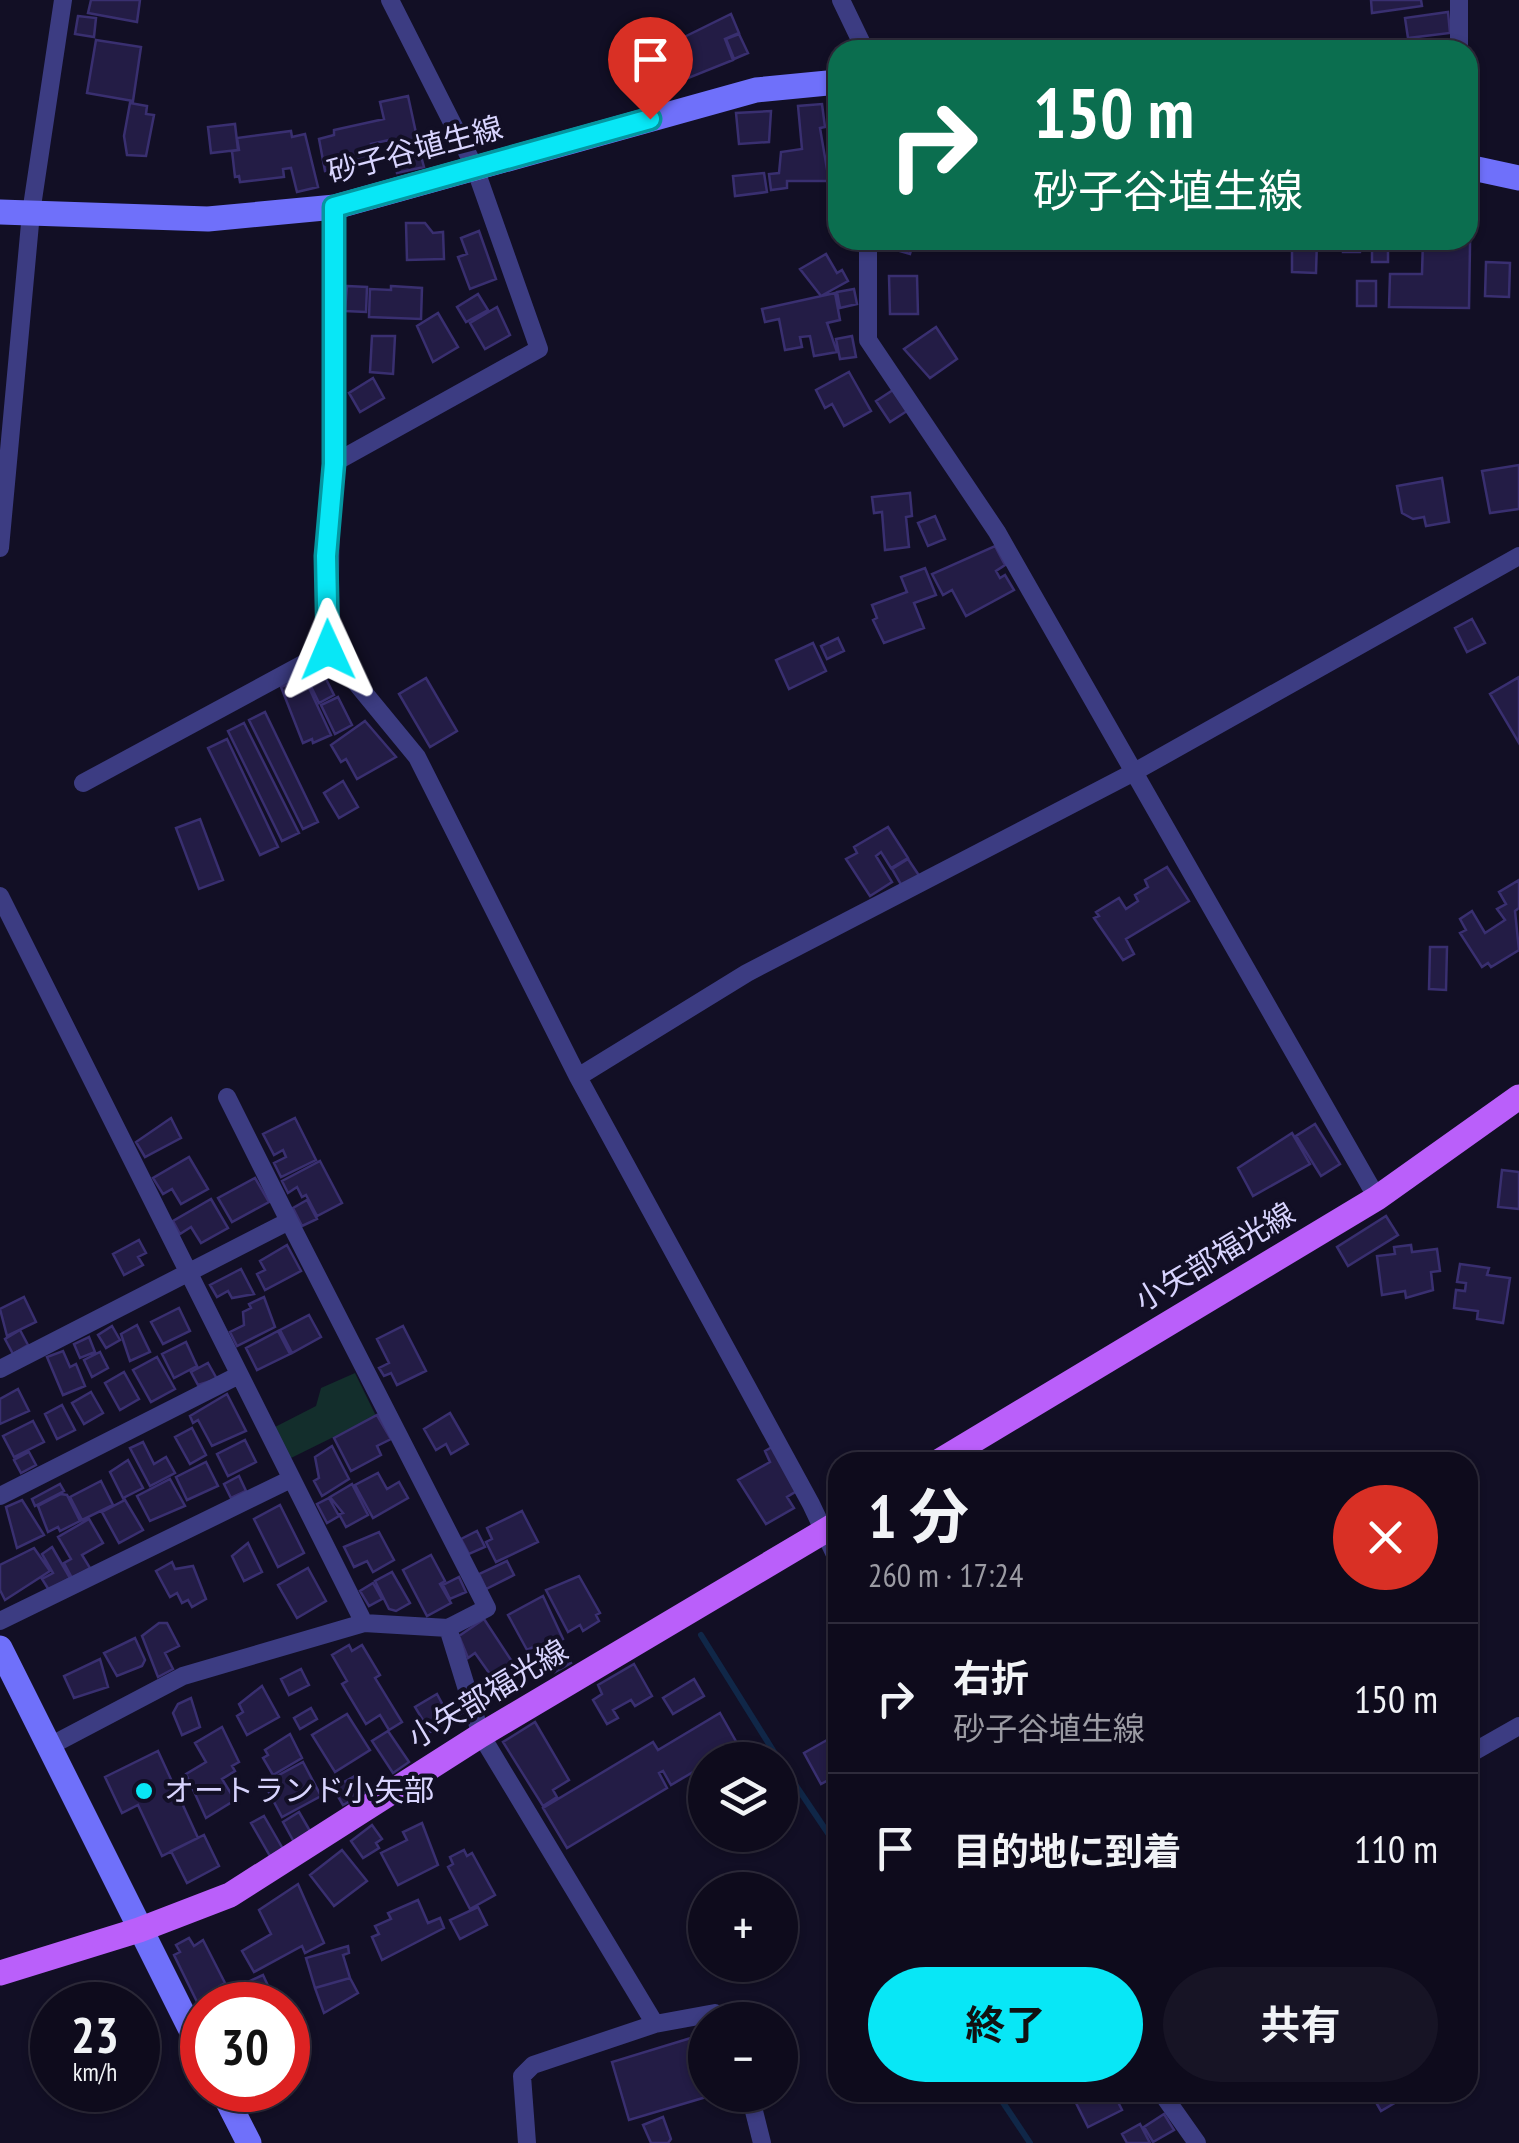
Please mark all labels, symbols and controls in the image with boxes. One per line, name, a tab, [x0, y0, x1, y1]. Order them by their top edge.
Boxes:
pin	[608, 17, 693, 120]
icon: arrive	[623, 32, 678, 87]
text: 150 m	[1033, 67, 1194, 157]
icon: right	[868, 80, 998, 210]
street label: 砂子谷埴生線	[323, 106, 507, 191]
text: 砂子谷埴生線	[1033, 161, 1303, 219]
position arrow	[276, 598, 380, 702]
street label: 小矢部福光線	[1127, 1193, 1301, 1319]
text: 1 分	[868, 1477, 969, 1555]
button: close	[1333, 1485, 1438, 1590]
text: 260 m · 17:24	[868, 1554, 1023, 1596]
street label: 小矢部福光線	[400, 1630, 574, 1756]
text: 右折	[953, 1653, 1029, 1702]
icon: right	[868, 1671, 923, 1726]
text: 150 m	[1354, 1674, 1438, 1723]
text: 砂子谷埴生線	[953, 1707, 1145, 1749]
map controls	[688, 1742, 798, 2112]
button: layers	[688, 1742, 798, 1852]
place label: オートランド小矢部	[164, 1770, 434, 1809]
marker: オートランド小矢部	[133, 1780, 155, 1802]
icon: arrive	[868, 1821, 923, 1876]
text: 110 m	[1354, 1824, 1438, 1873]
text: 目的地に到着	[953, 1826, 1181, 1875]
button: +	[688, 1872, 798, 1982]
button: 終了	[868, 1967, 1143, 2082]
button: 共有	[1163, 1967, 1438, 2082]
speed limit sign: 30	[180, 1982, 310, 2112]
text: 23	[71, 2002, 119, 2067]
button: −	[688, 2002, 798, 2112]
text: km/h	[73, 2056, 117, 2088]

